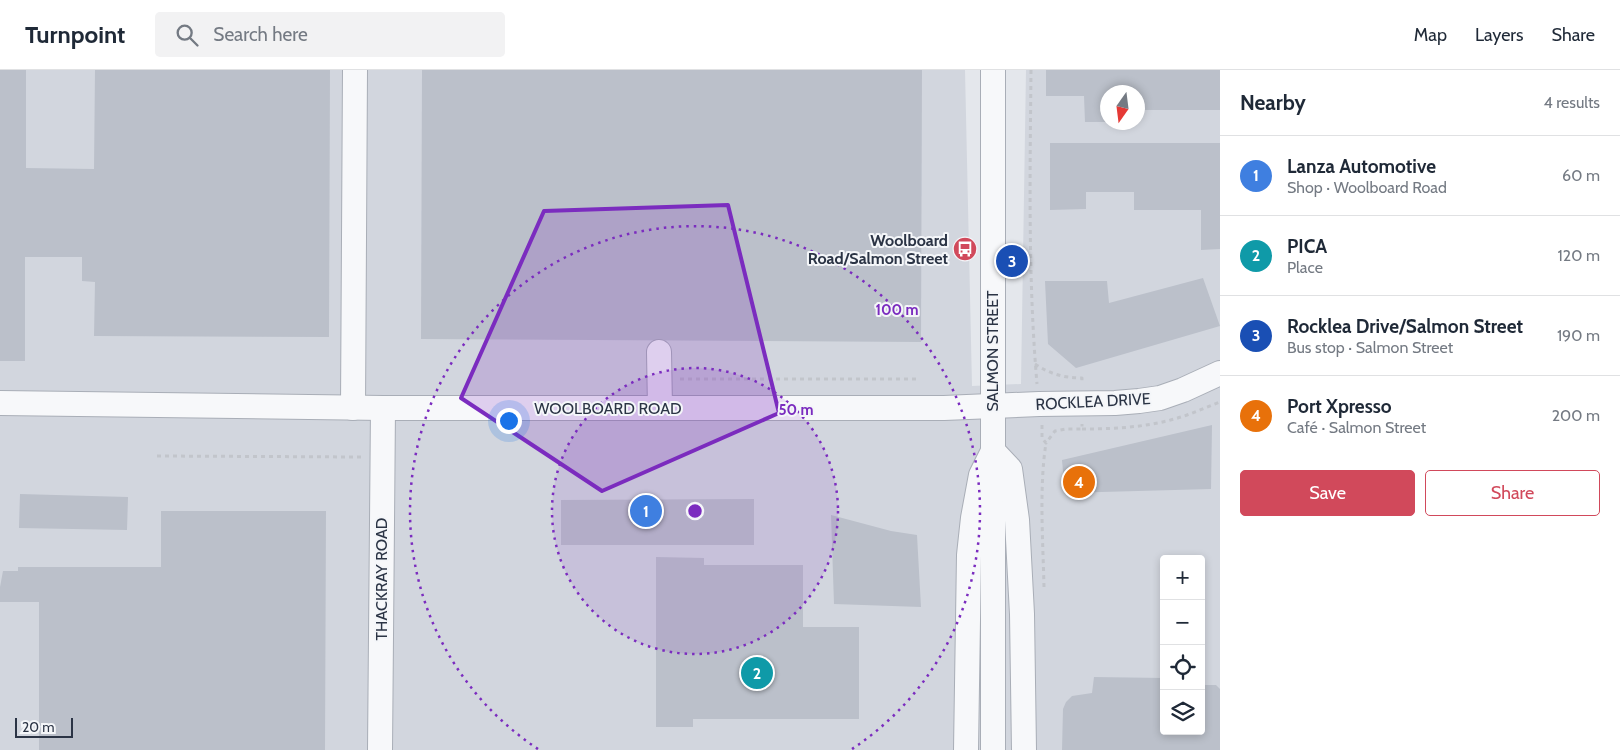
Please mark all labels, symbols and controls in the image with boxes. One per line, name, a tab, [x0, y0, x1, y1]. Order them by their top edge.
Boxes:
search box	[155, 12, 505, 57]
text: Turnpoint	[25, 20, 125, 49]
icon: search	[173, 21, 201, 49]
text: Search here	[213, 23, 308, 46]
text: Map	[1414, 24, 1447, 46]
text: Layers	[1475, 24, 1524, 46]
text: Share	[1552, 24, 1595, 46]
north arrow	[1100, 85, 1145, 130]
text: Nearby	[1240, 90, 1306, 115]
text: 4 results	[1543, 93, 1600, 112]
text: Lanza Automotive	[1287, 155, 1436, 178]
text: 1	[1253, 166, 1259, 185]
text: 60 m	[1562, 166, 1600, 185]
text: Shop · Woolboard Road	[1287, 178, 1447, 197]
place label: Woolboard Road/Salmon Street	[808, 231, 948, 268]
text: PICA	[1287, 235, 1327, 258]
bus stop icon: Woolboard Road/Salmon Street	[952, 236, 978, 262]
pin: 3	[996, 242, 1028, 280]
text: 2	[1252, 246, 1260, 265]
text: 120 m	[1558, 246, 1600, 265]
text: Place	[1287, 258, 1323, 277]
street label: SALMON STREET	[983, 290, 1002, 412]
text: 100 m	[875, 301, 919, 319]
text: Rocklea Drive/Salmon Street	[1287, 315, 1523, 338]
text: 3	[1252, 326, 1260, 345]
text: 190 m	[1557, 326, 1600, 345]
text: Bus stop · Salmon Street	[1287, 338, 1453, 357]
street label: ROCKLEA DRIVE	[1035, 389, 1151, 414]
text: Port Xpresso	[1287, 395, 1392, 418]
street label: WOOLBOARD ROAD	[534, 399, 682, 418]
text: 50 m	[778, 401, 814, 419]
text: 4	[1251, 406, 1261, 425]
text: 200 m	[1552, 406, 1600, 425]
your location	[496, 408, 522, 434]
text: Café · Salmon Street	[1287, 418, 1426, 437]
pin: 4	[1063, 463, 1095, 501]
button: Save	[1240, 470, 1415, 516]
button: Share	[1425, 470, 1600, 516]
pin: 1	[630, 492, 662, 530]
centre of rings	[686, 502, 704, 520]
street label: THACKRAY ROAD	[372, 518, 391, 640]
map controls	[1160, 555, 1205, 735]
button: +	[1160, 555, 1205, 600]
button: −	[1160, 600, 1205, 645]
button: locate	[1160, 645, 1205, 690]
pin: 2	[741, 654, 773, 692]
button: layers	[1160, 690, 1205, 735]
scale bar	[15, 715, 72, 738]
text: 20 m	[22, 718, 55, 736]

